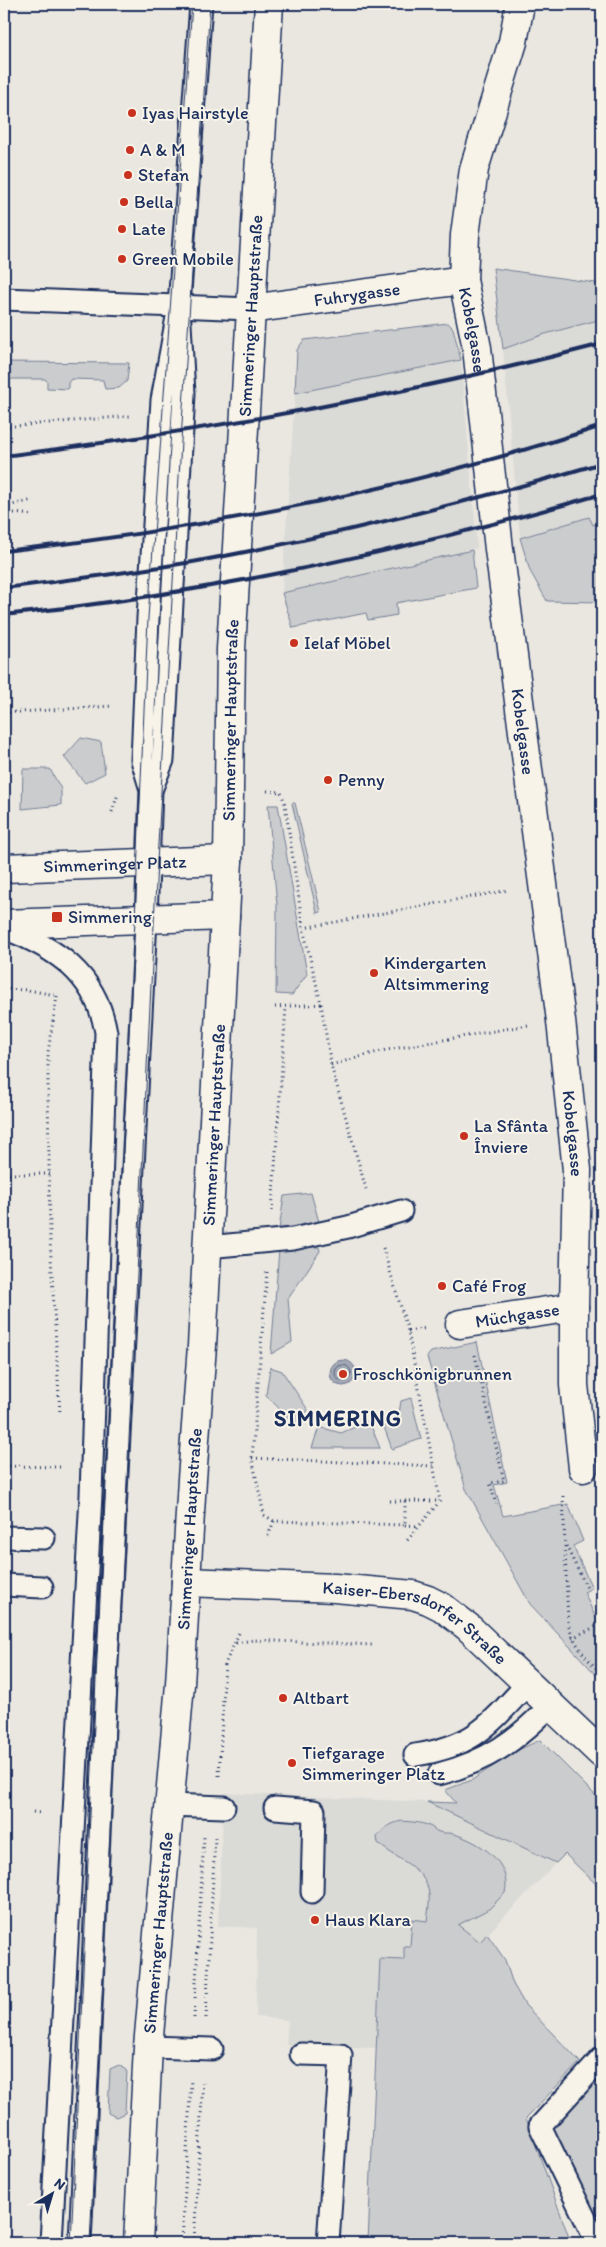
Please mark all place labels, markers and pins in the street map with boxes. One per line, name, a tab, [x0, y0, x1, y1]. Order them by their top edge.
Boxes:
place label: Iyas Hairstyle	[142, 102, 248, 124]
marker: Iyas Hairstyle	[126, 107, 138, 119]
place label: A & M	[140, 139, 185, 161]
marker: A & M	[124, 144, 136, 156]
place label: Stefan	[138, 164, 189, 186]
marker: Stefan	[122, 169, 134, 181]
place label: Bella	[134, 191, 173, 213]
marker: Bella	[118, 196, 130, 208]
place label: Late	[132, 218, 166, 240]
marker: Late	[116, 223, 128, 235]
place label: Green Mobile	[132, 248, 234, 270]
marker: Green Mobile	[116, 253, 128, 265]
place label: Ielaf Möbel	[304, 632, 391, 654]
marker: Ielaf Möbel	[288, 637, 300, 649]
place label: Penny	[338, 769, 385, 791]
marker: Penny	[322, 774, 334, 786]
place label: Simmering	[68, 906, 153, 928]
marker: Simmering	[50, 910, 64, 924]
place label: Kindergarten Altsimmering	[384, 952, 490, 995]
marker: Kindergarten Altsimmering	[368, 967, 380, 979]
place label: La Sfânta Înviere	[474, 1115, 549, 1158]
marker: La Sfânta Înviere	[458, 1130, 470, 1142]
place label: Café Frog	[452, 1275, 527, 1297]
marker: Café Frog	[436, 1280, 448, 1292]
place label: Froschkönigbrunnen	[353, 1363, 512, 1385]
marker: Froschkönigbrunnen	[337, 1368, 349, 1380]
place label: Altbart	[293, 1687, 349, 1709]
marker: Altbart	[277, 1692, 289, 1704]
place label: Tiefgarage Simmeringer Platz	[302, 1742, 446, 1785]
marker: Tiefgarage Simmeringer Platz	[286, 1757, 298, 1769]
place label: Haus Klara	[325, 1909, 412, 1931]
marker: Haus Klara	[309, 1914, 321, 1926]

